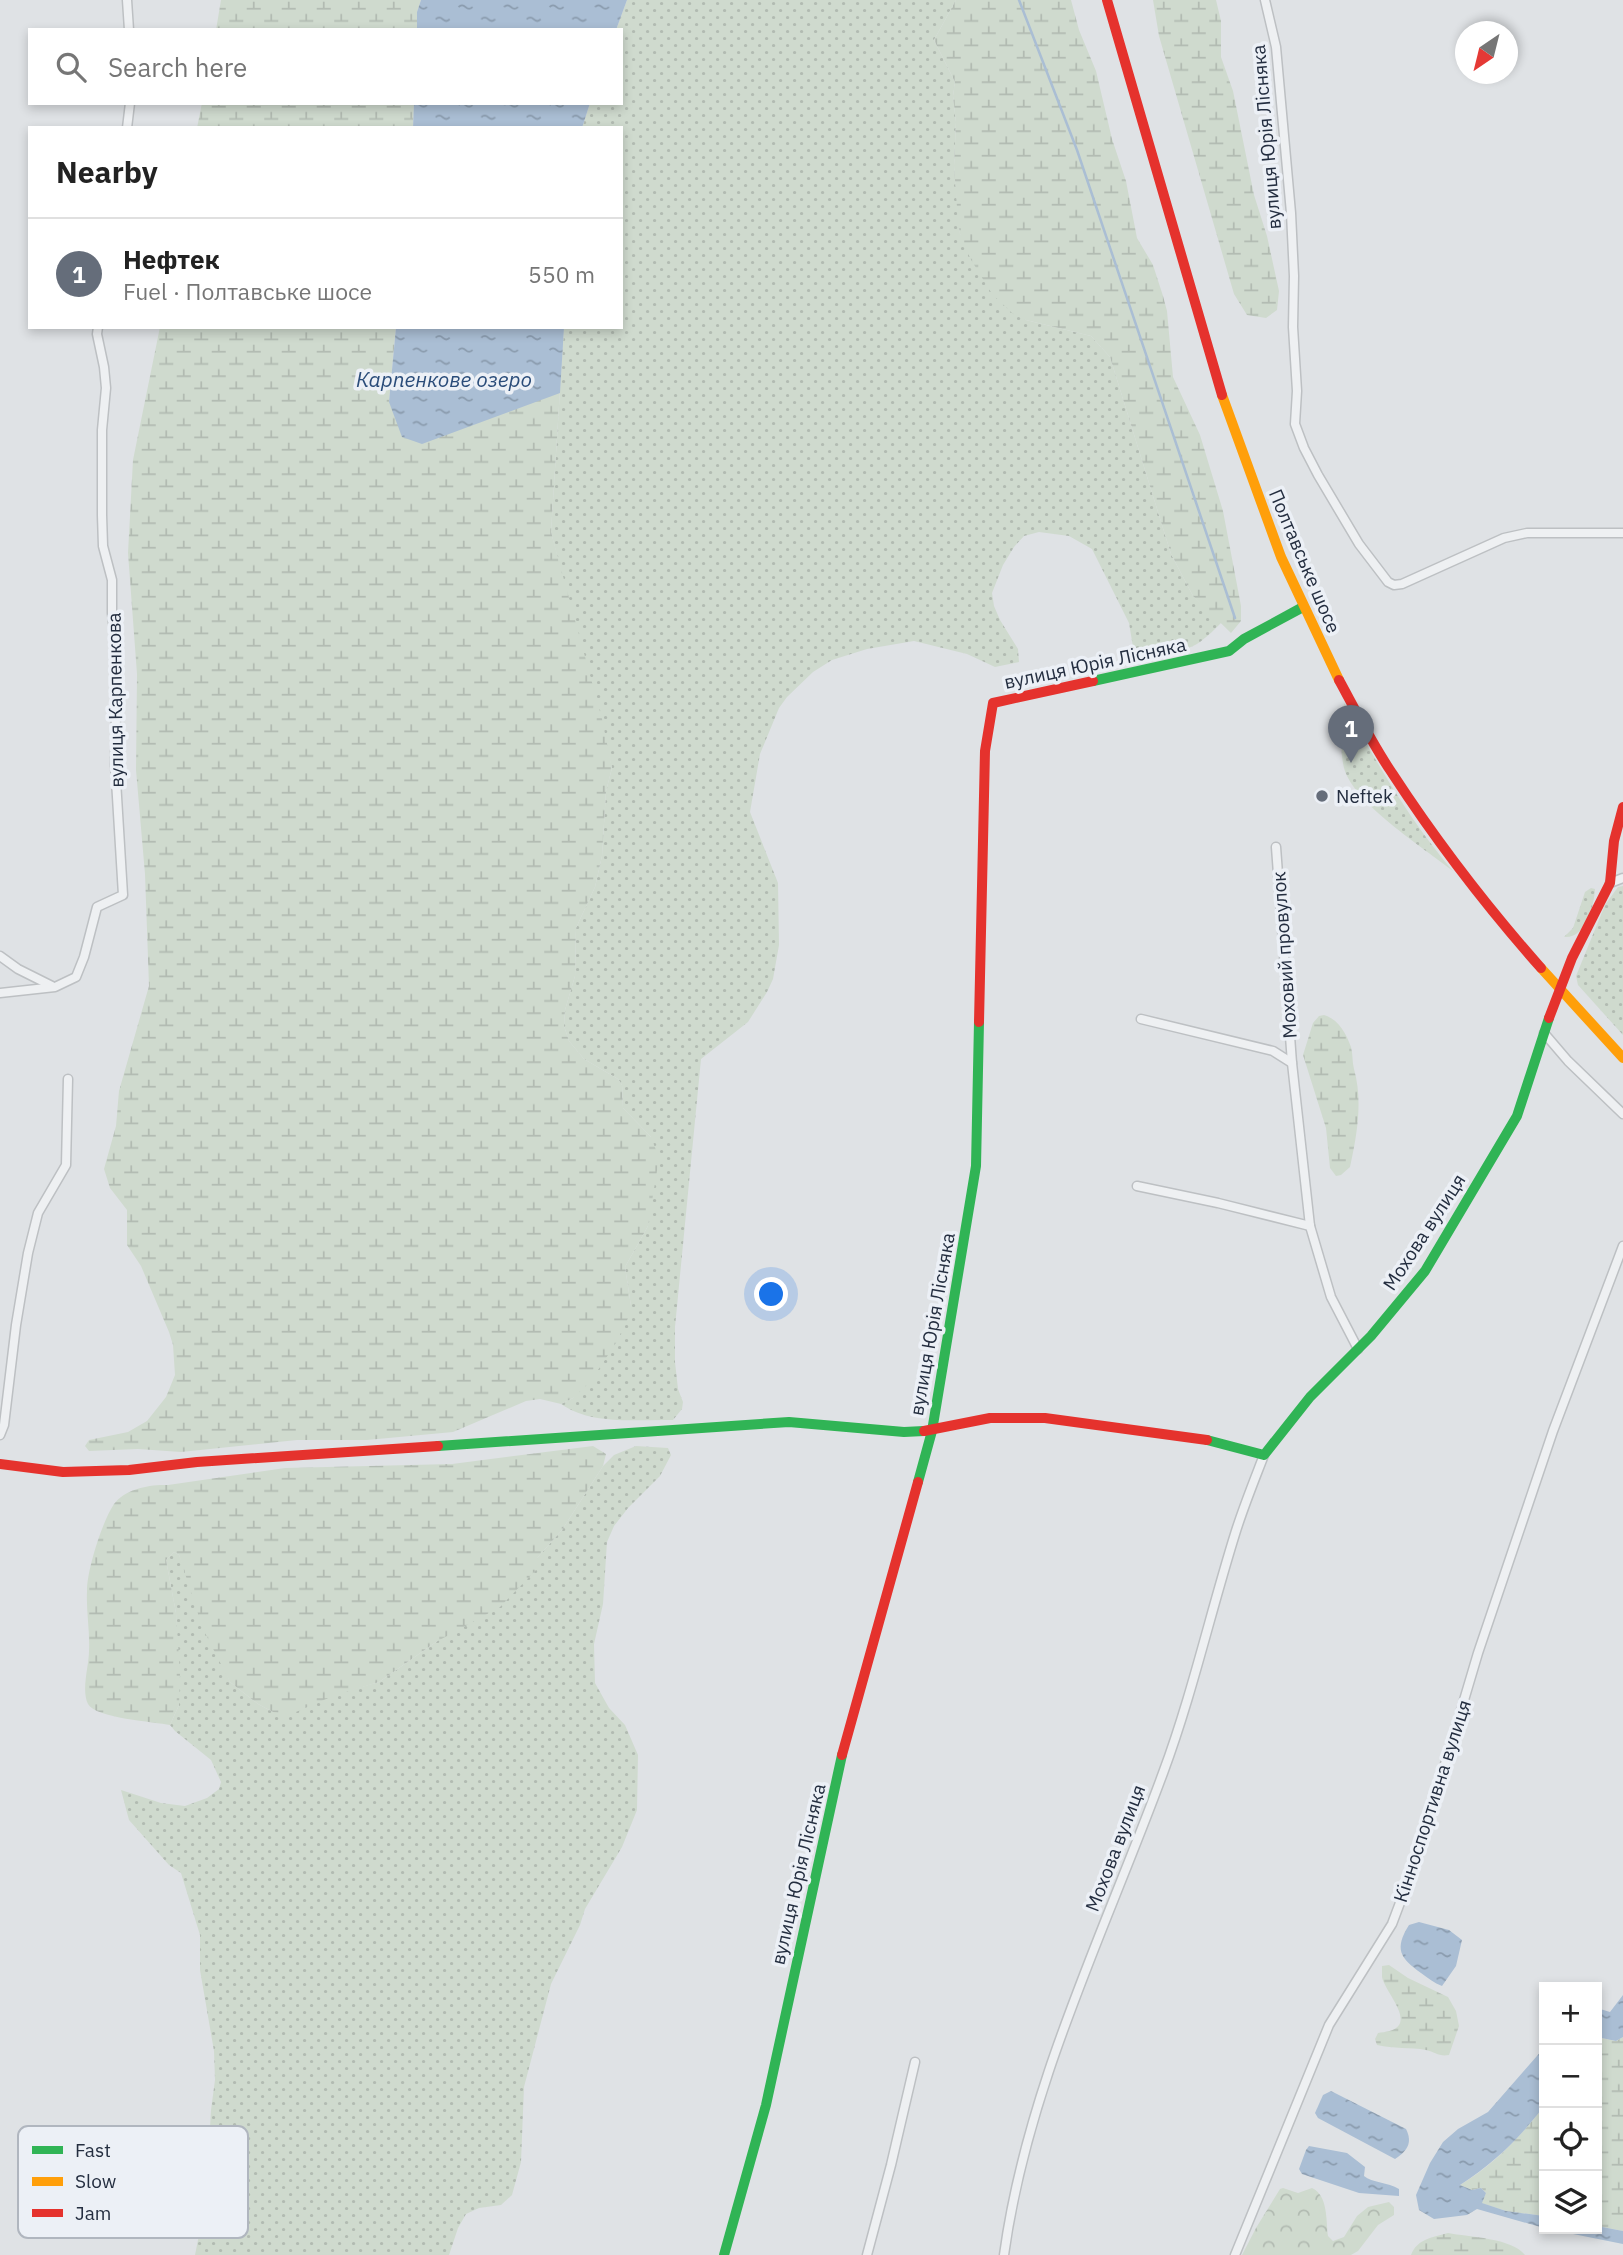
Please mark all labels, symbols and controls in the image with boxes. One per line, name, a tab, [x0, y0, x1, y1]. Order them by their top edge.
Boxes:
north arrow	[1455, 21, 1518, 84]
search box	[28, 28, 623, 105]
street label: вулиця Юрія Лісняка	[1246, 44, 1286, 230]
icon: search	[52, 48, 90, 86]
text: Search here	[108, 50, 247, 84]
text: Nearby	[56, 152, 158, 191]
text: Нефтек	[123, 242, 220, 276]
text: 1	[72, 259, 86, 289]
text: 550 m	[528, 259, 595, 289]
text: Fuel · Полтавське шосе	[123, 276, 372, 306]
water label: Карпенкове озеро	[356, 365, 532, 393]
street label: Полтавське шосе	[1264, 485, 1346, 637]
street label: вулиця Карпенкова	[101, 612, 129, 788]
street label: вулиця Юрія Лісняка	[1002, 632, 1188, 694]
pin: 1	[1328, 705, 1374, 763]
place label: Neftek	[1336, 784, 1393, 808]
marker: Neftek	[1314, 788, 1330, 804]
street label: Моховий провулок	[1266, 871, 1302, 1039]
street label: Мохова вулиця	[1377, 1169, 1471, 1295]
street label: вулиця Юрія Лісняка	[904, 1231, 960, 1417]
your location	[754, 1277, 788, 1311]
street label: Кінноспортивна вулиця	[1388, 1697, 1476, 1905]
street label: вулиця Юрія Лісняка	[765, 1781, 831, 1967]
street label: Мохова вулиця	[1080, 1781, 1150, 1915]
map controls	[1539, 1982, 1602, 2234]
button: +	[1539, 1982, 1602, 2045]
button: −	[1539, 2045, 1602, 2108]
button: locate	[1539, 2108, 1602, 2171]
legend	[18, 2126, 248, 2238]
text: Fast	[75, 2138, 111, 2162]
text: Slow	[75, 2169, 116, 2193]
button: layers	[1539, 2171, 1602, 2234]
text: Jam	[75, 2201, 111, 2225]

